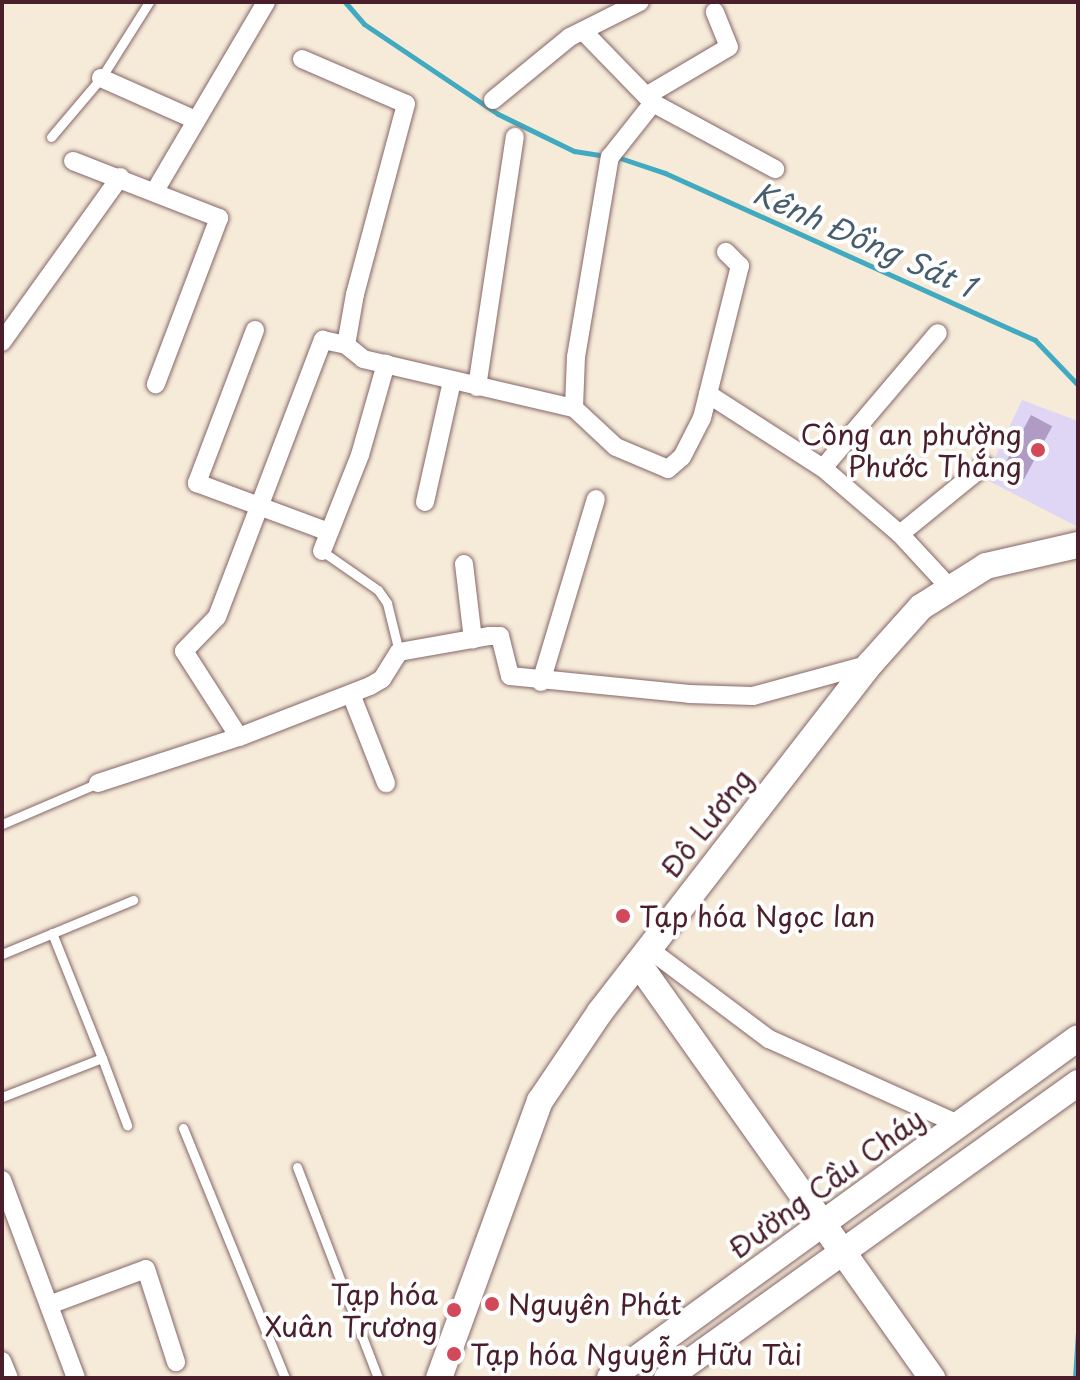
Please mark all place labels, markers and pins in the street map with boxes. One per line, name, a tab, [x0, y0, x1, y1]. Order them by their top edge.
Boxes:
place label: Công an phường Phước Thắng	[800, 417, 1022, 483]
marker: Công an phường Phước Thắng	[1029, 441, 1047, 459]
place label: Tạp hóa Ngọc lan	[639, 899, 877, 933]
marker: Tạp hóa Ngọc lan	[614, 907, 632, 925]
place label: Tạp hóa Xuân Trương	[266, 1277, 438, 1343]
place label: Nguyên Phát	[508, 1287, 682, 1321]
marker: Nguyên Phát	[483, 1295, 501, 1313]
marker: Tạp hóa Xuân Trương	[445, 1301, 463, 1319]
place label: Tạp hóa Nguyễn Hữu Tài	[470, 1337, 805, 1371]
marker: Tạp hóa Nguyễn Hữu Tài	[445, 1345, 463, 1363]

